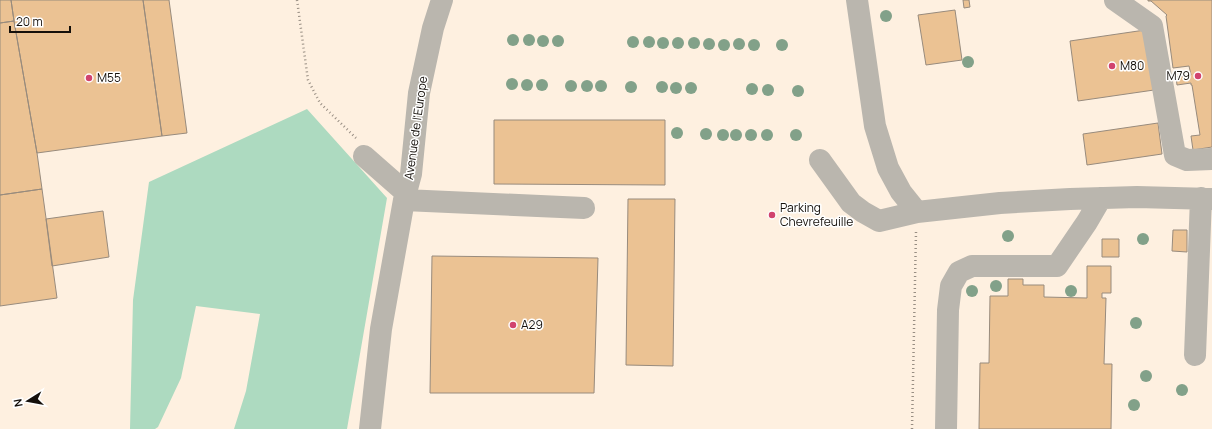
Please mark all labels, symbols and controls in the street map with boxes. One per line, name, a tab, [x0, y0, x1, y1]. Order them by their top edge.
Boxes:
scale bar	[10, 8, 70, 34]
text: 20 m	[16, 13, 43, 30]
place label: M80	[1120, 57, 1144, 74]
marker: M80	[1107, 61, 1117, 71]
place label: M79	[1166, 67, 1190, 84]
place label: M55	[97, 69, 121, 86]
marker: M79	[1193, 71, 1203, 81]
marker: M55	[84, 73, 94, 83]
street label: Avenue de l'Europe	[400, 75, 431, 181]
place label: Parking Chevrefeuille	[780, 199, 853, 230]
marker: Parking Chevrefeuille	[767, 210, 777, 220]
place label: A29	[521, 316, 543, 333]
marker: A29	[508, 320, 518, 330]
north arrow	[8, 381, 48, 421]
text: N	[10, 398, 26, 408]

